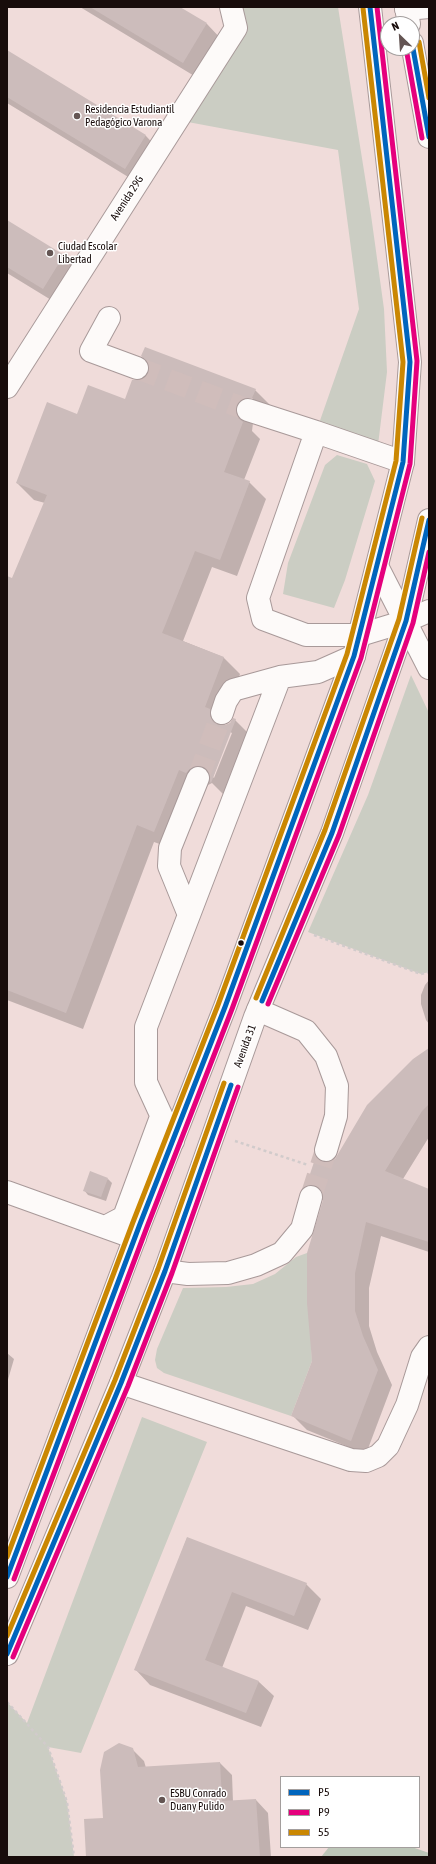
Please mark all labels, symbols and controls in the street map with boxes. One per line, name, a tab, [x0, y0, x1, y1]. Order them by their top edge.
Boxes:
north arrow	[380, 16, 420, 56]
text: N	[390, 19, 401, 33]
place label: Residencia Estudiantil Pedagógico Varona	[85, 103, 175, 129]
marker: Residencia Estudiantil Pedagógico Varona	[72, 111, 82, 121]
street label: Avenida 29G	[108, 173, 146, 223]
place label: Ciudad Escolar Libertad	[58, 240, 117, 266]
marker: Ciudad Escolar Libertad	[45, 248, 55, 258]
unlabelled marker	[236, 938, 246, 948]
street label: Avenida 31	[231, 1023, 259, 1069]
legend	[280, 1776, 420, 1848]
text: P5	[318, 1785, 330, 1799]
place label: ESBU Conrado Duany Pulido	[170, 1787, 226, 1813]
marker: ESBU Conrado Duany Pulido	[157, 1795, 167, 1805]
text: P9	[318, 1805, 330, 1819]
text: 55	[318, 1825, 329, 1839]

